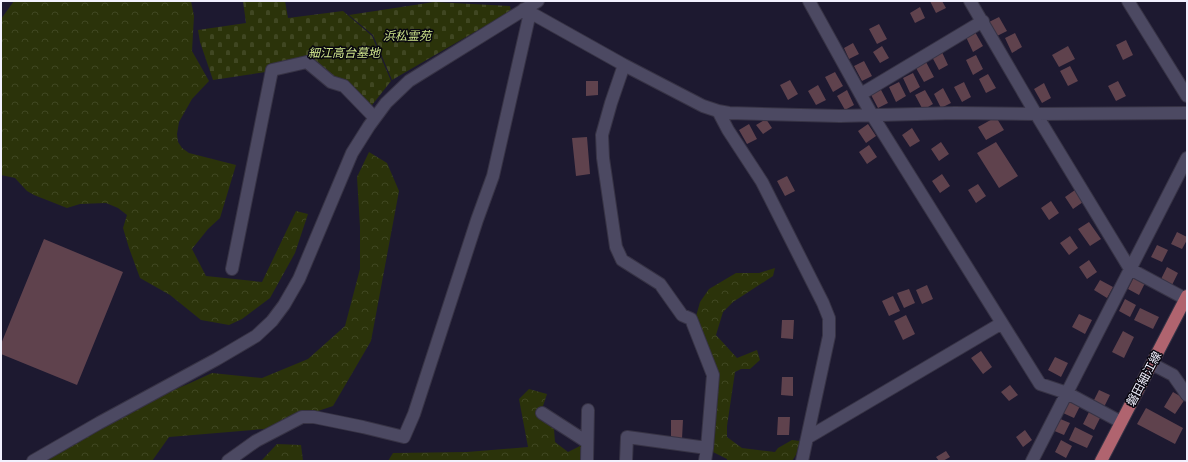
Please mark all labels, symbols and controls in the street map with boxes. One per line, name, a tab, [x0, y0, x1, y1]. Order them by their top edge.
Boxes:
park label: 浜松霊苑	[383, 28, 433, 44]
park label: 細江高台墓地	[308, 45, 382, 61]
street label: 磐田細江線	[1123, 349, 1165, 409]

